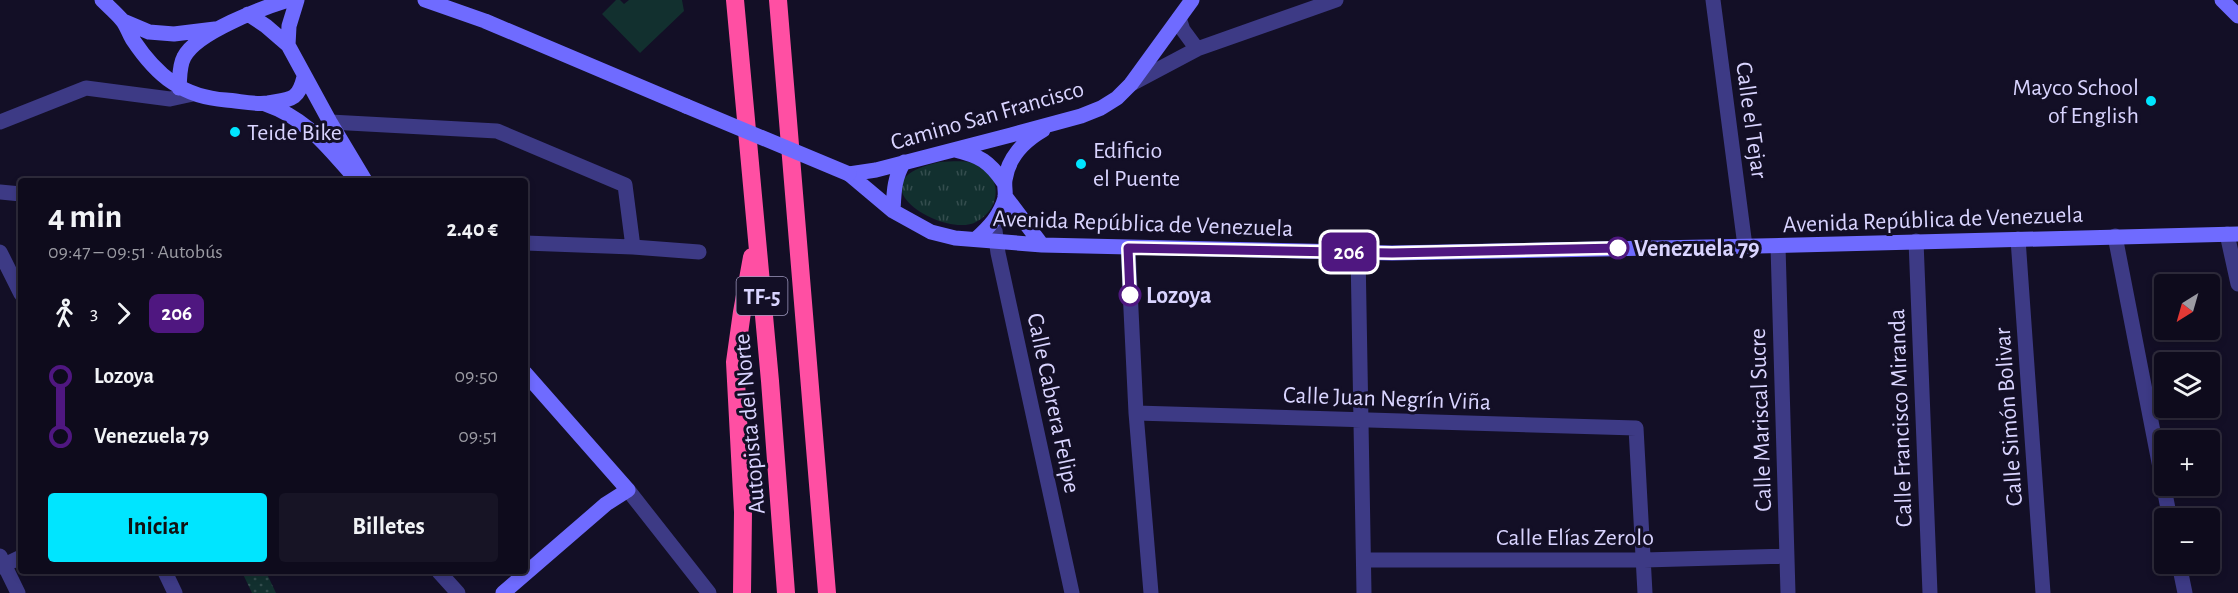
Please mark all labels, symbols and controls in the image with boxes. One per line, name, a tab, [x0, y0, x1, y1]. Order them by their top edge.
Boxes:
street label: Calle el Tejar	[1731, 60, 1771, 180]
place label: Mayco School of English	[2013, 76, 2139, 128]
street label: Camino San Francisco	[888, 77, 1087, 155]
marker: Mayco School of English	[2144, 94, 2158, 108]
place label: Teide Bike	[247, 121, 342, 145]
marker: Teide Bike	[228, 125, 242, 139]
place label: Edificio el Puente	[1093, 139, 1180, 191]
marker: Edificio el Puente	[1074, 157, 1088, 171]
text: 4 min	[48, 201, 122, 234]
street label: Avenida República de Venezuela	[1782, 203, 2084, 237]
street label: Avenida República de Venezuela	[992, 207, 1294, 241]
text: 2.40 €	[446, 218, 498, 240]
line badge: 206	[1314, 232, 1384, 272]
marker: Venezuela 79	[1607, 237, 1629, 259]
place label: Venezuela 79	[1634, 237, 1760, 261]
text: 09:47 – 09:51 · Autobús	[48, 242, 223, 262]
text: 206	[1334, 242, 1364, 263]
north arrow	[2154, 274, 2220, 340]
map controls	[2154, 274, 2220, 574]
road number: TF-5	[736, 277, 788, 315]
marker: Lozoya	[1119, 284, 1141, 306]
place label: Lozoya	[1146, 284, 1211, 308]
icon: walk	[48, 297, 81, 330]
icon: forward	[107, 297, 140, 330]
text: 3	[90, 303, 98, 323]
text: 206	[161, 303, 192, 324]
street label: Calle Francisco Miranda	[1885, 308, 1917, 528]
street label: Calle Cabrera Felipe	[1022, 311, 1084, 495]
street label: Calle Simón Bolivar	[1991, 326, 2027, 507]
street label: Calle Mariscal Sucre	[1746, 328, 1776, 512]
street label: Autopista del Norte	[730, 333, 770, 515]
button: layers	[2154, 352, 2220, 418]
text: Lozoya	[94, 365, 154, 387]
text: 09:50	[455, 366, 498, 386]
street label: Calle Juan Negrín Viña	[1282, 383, 1491, 415]
text: Venezuela 79	[94, 425, 209, 447]
text: 09:51	[458, 426, 498, 446]
button: +	[2154, 430, 2220, 496]
button: Iniciar	[48, 493, 267, 562]
button: Billetes	[279, 493, 498, 562]
button: −	[2154, 508, 2220, 574]
street label: Calle Elías Zerolo	[1496, 526, 1654, 550]

